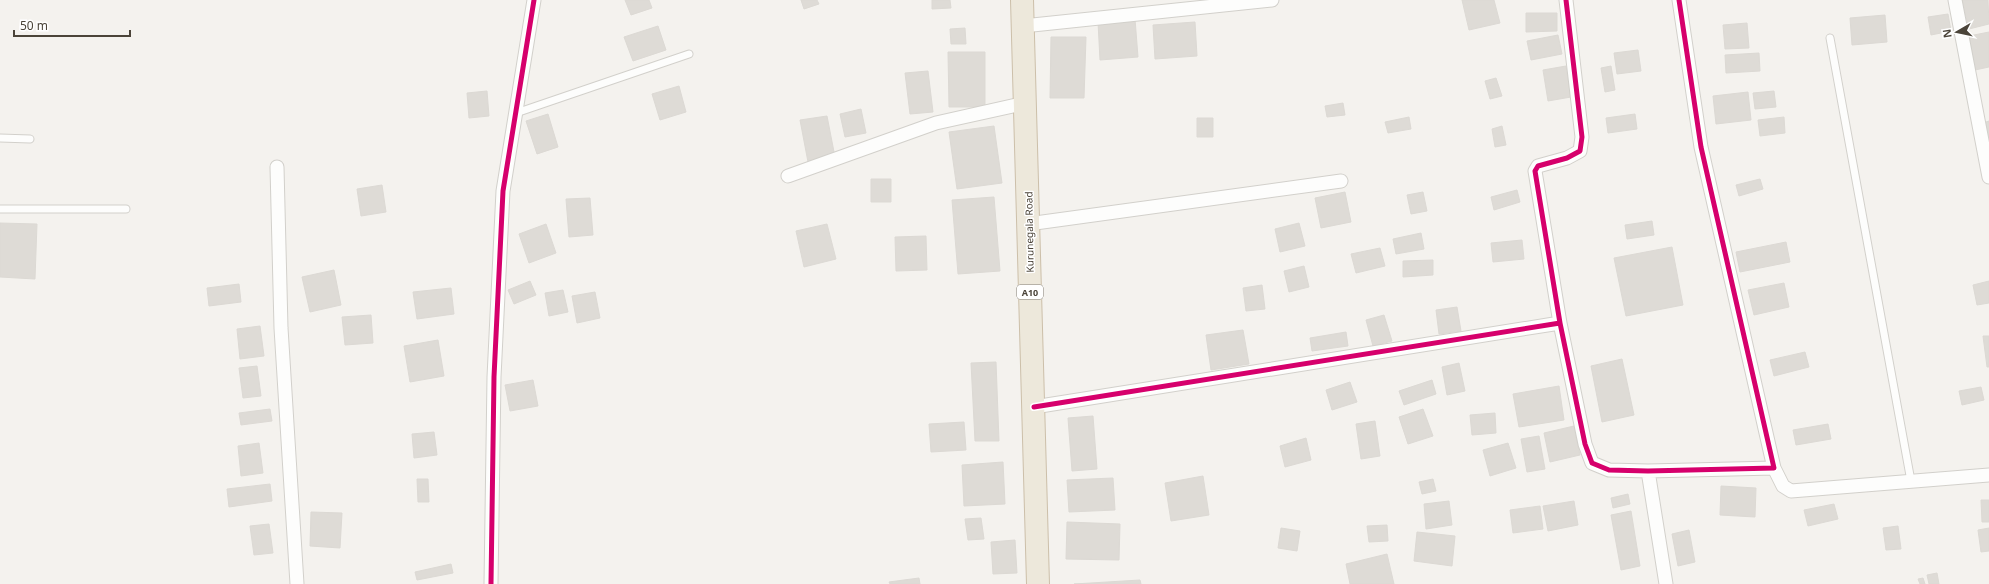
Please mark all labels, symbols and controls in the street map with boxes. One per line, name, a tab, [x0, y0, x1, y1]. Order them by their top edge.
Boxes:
scale bar	[14, 12, 130, 38]
north arrow	[1937, 12, 1977, 52]
text: 50 m	[20, 17, 48, 34]
text: N	[1939, 28, 1955, 39]
street label: Kurunegala Road	[1021, 191, 1037, 273]
road number: A10	[1017, 285, 1043, 299]

